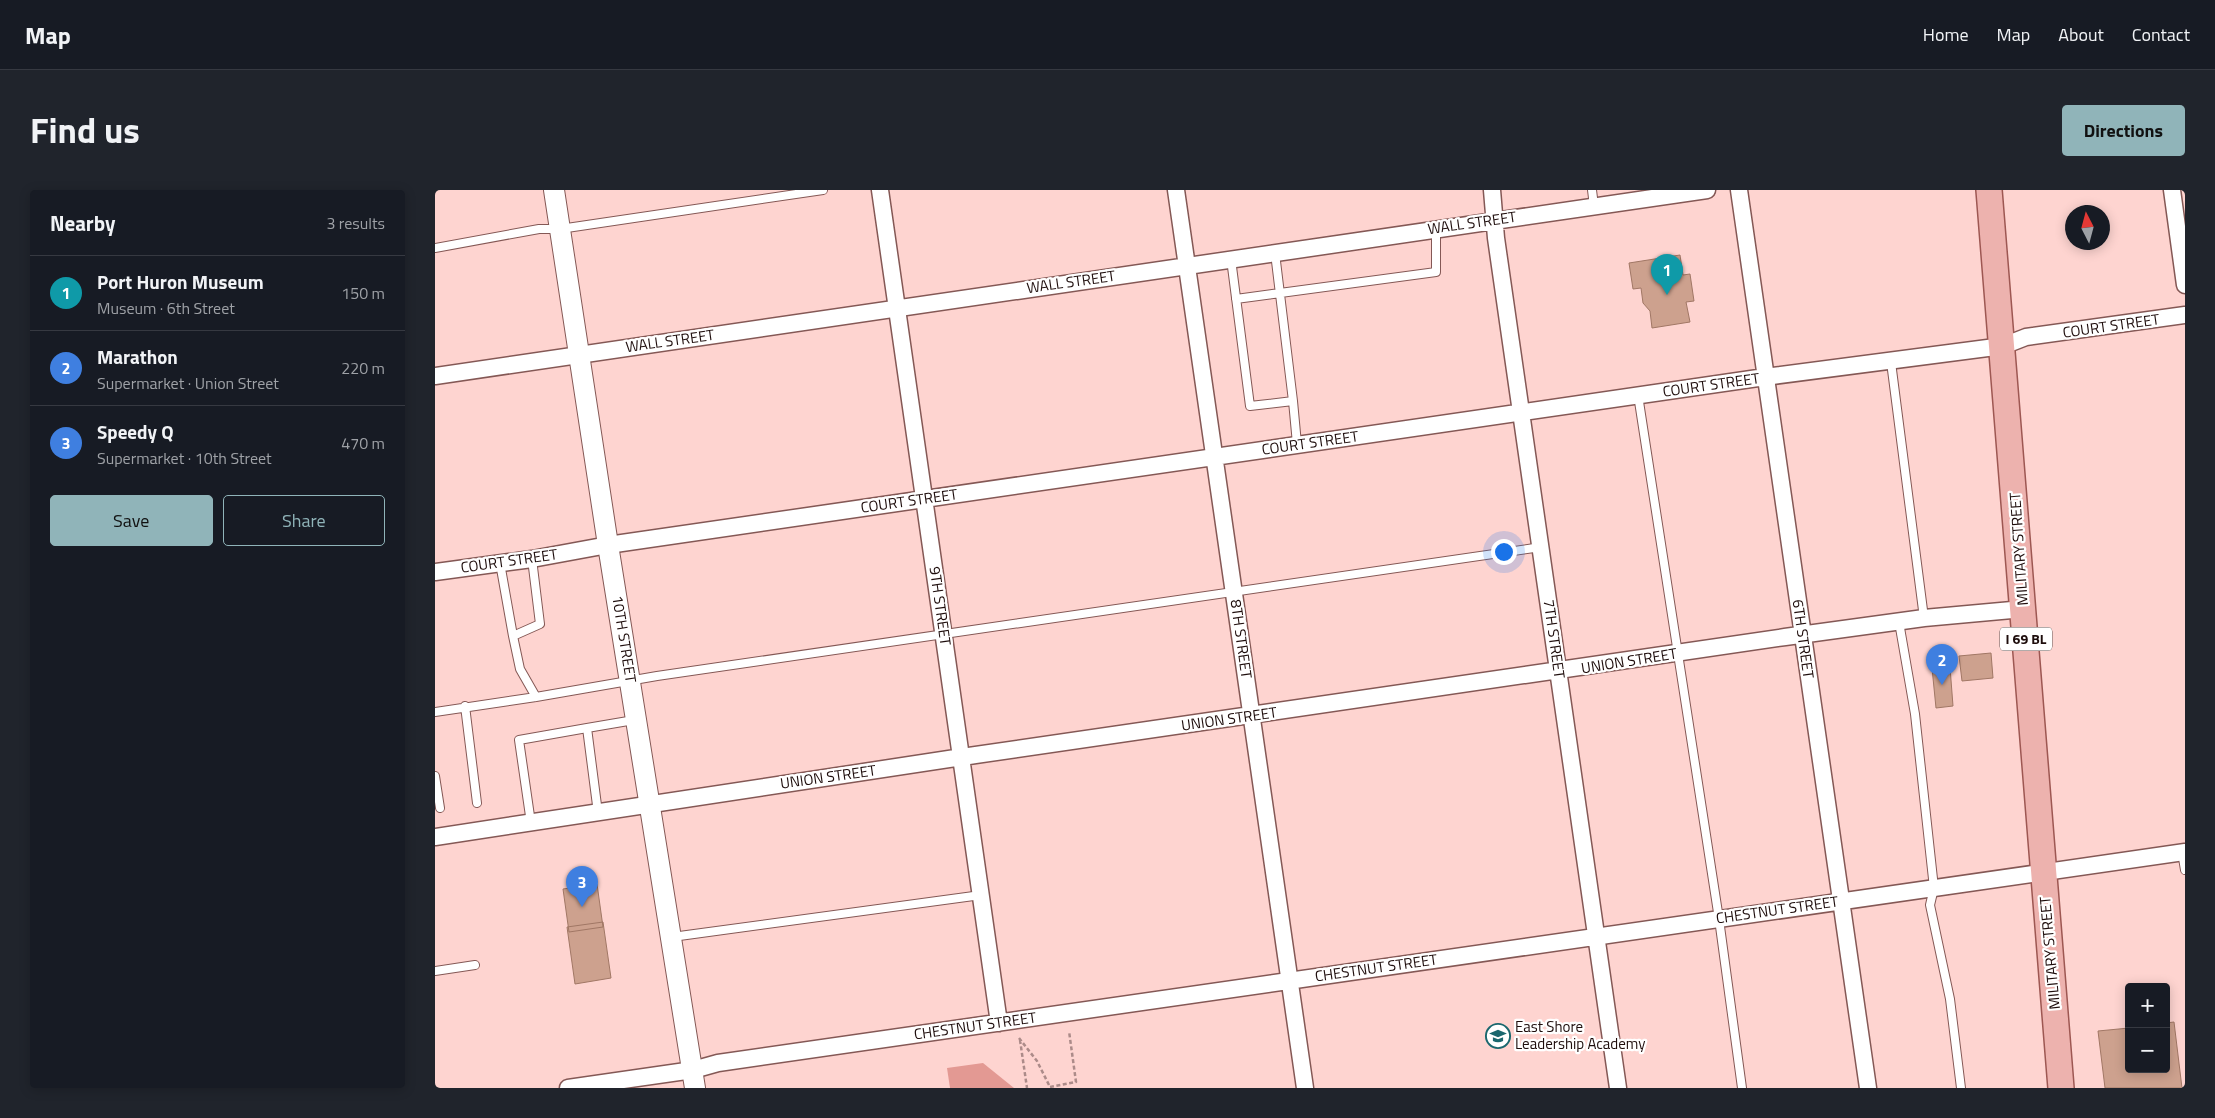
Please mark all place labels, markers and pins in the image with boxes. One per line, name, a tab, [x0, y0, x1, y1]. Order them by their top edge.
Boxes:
pin: 1	[1651, 254, 1683, 295]
pin: 2	[1926, 644, 1958, 685]
pin: 3	[566, 866, 598, 907]
place label: East Shore Leadership Academy	[1515, 1015, 1646, 1055]
school or university icon: East Shore Leadership Academy	[1485, 1023, 1511, 1049]

